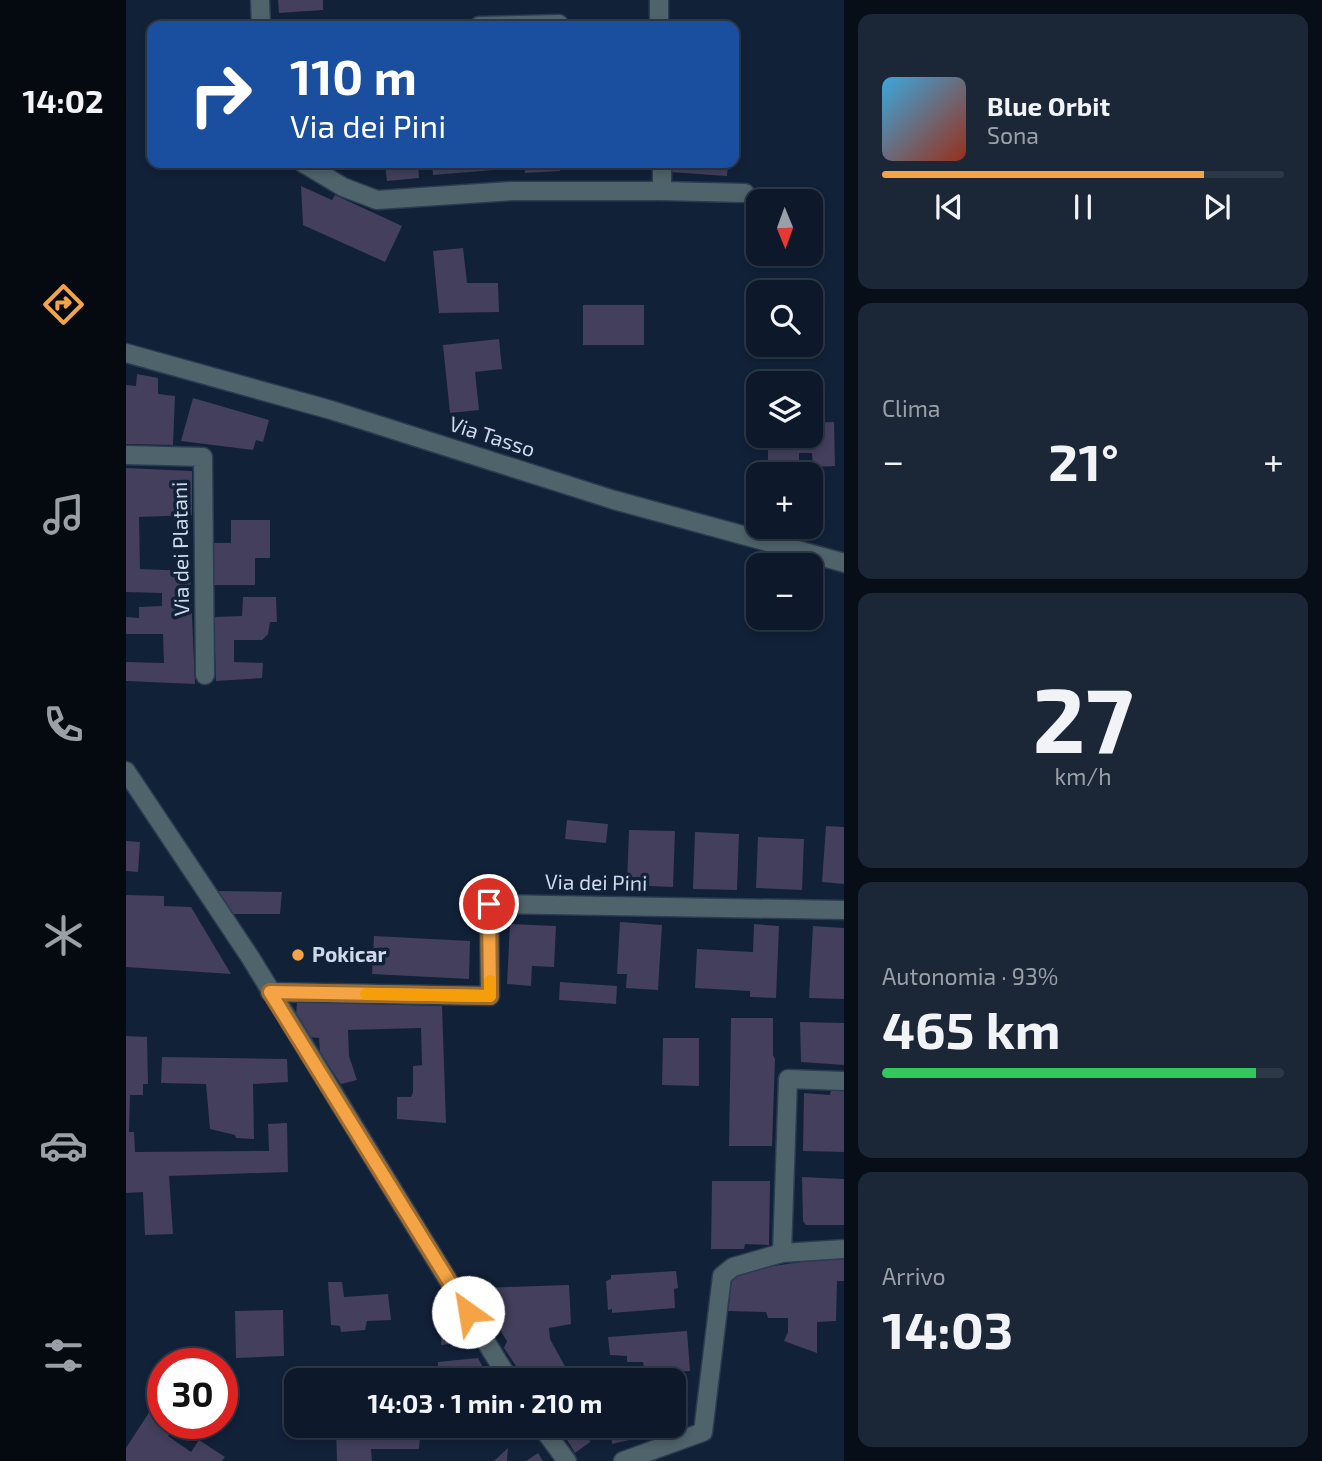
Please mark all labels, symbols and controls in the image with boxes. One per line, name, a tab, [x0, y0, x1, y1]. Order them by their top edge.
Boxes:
text: 110 m	[290, 46, 417, 105]
icon: right	[175, 49, 266, 140]
text: 14:02	[22, 81, 104, 119]
text: Blue Orbit	[987, 90, 1110, 121]
text: Via dei Pini	[290, 106, 446, 144]
text: Sona	[987, 121, 1039, 149]
icon: previous	[930, 188, 968, 226]
icon: pause	[1064, 188, 1102, 226]
icon: next	[1198, 188, 1236, 226]
north arrow	[746, 189, 822, 266]
map controls	[746, 189, 823, 630]
icon: directions	[39, 280, 88, 329]
button: search	[746, 280, 823, 357]
button: layers	[746, 371, 823, 448]
text: Clima	[882, 394, 940, 422]
street label: Via Tasso	[446, 410, 539, 461]
text: 21°	[1048, 429, 1119, 491]
text: −	[882, 437, 904, 483]
text: +	[1263, 437, 1284, 483]
button: +	[746, 462, 823, 539]
street label: Via dei Platani	[166, 482, 193, 616]
icon: music	[39, 490, 88, 539]
button: −	[746, 553, 823, 630]
text: 27	[1033, 662, 1133, 771]
icon: phone	[39, 700, 88, 749]
text: km/h	[1054, 762, 1112, 790]
street label: Via dei Pini	[545, 868, 647, 895]
pin	[459, 874, 519, 934]
icon: arrive	[470, 885, 508, 923]
icon: climate	[39, 911, 88, 960]
place label: Pokicar	[312, 941, 386, 966]
marker: Pokicar	[290, 947, 306, 963]
text: Autonomia · 93%	[882, 962, 1058, 990]
text: 465 km	[882, 997, 1061, 1059]
icon: car	[39, 1121, 88, 1170]
text: Arrivo	[882, 1262, 946, 1290]
position arrow	[431, 1275, 505, 1349]
text: 14:03	[882, 1297, 1013, 1359]
icon: filters	[39, 1331, 88, 1380]
speed limit sign: 30	[147, 1348, 238, 1439]
text: 14:03 · 1 min · 210 m	[368, 1387, 602, 1418]

